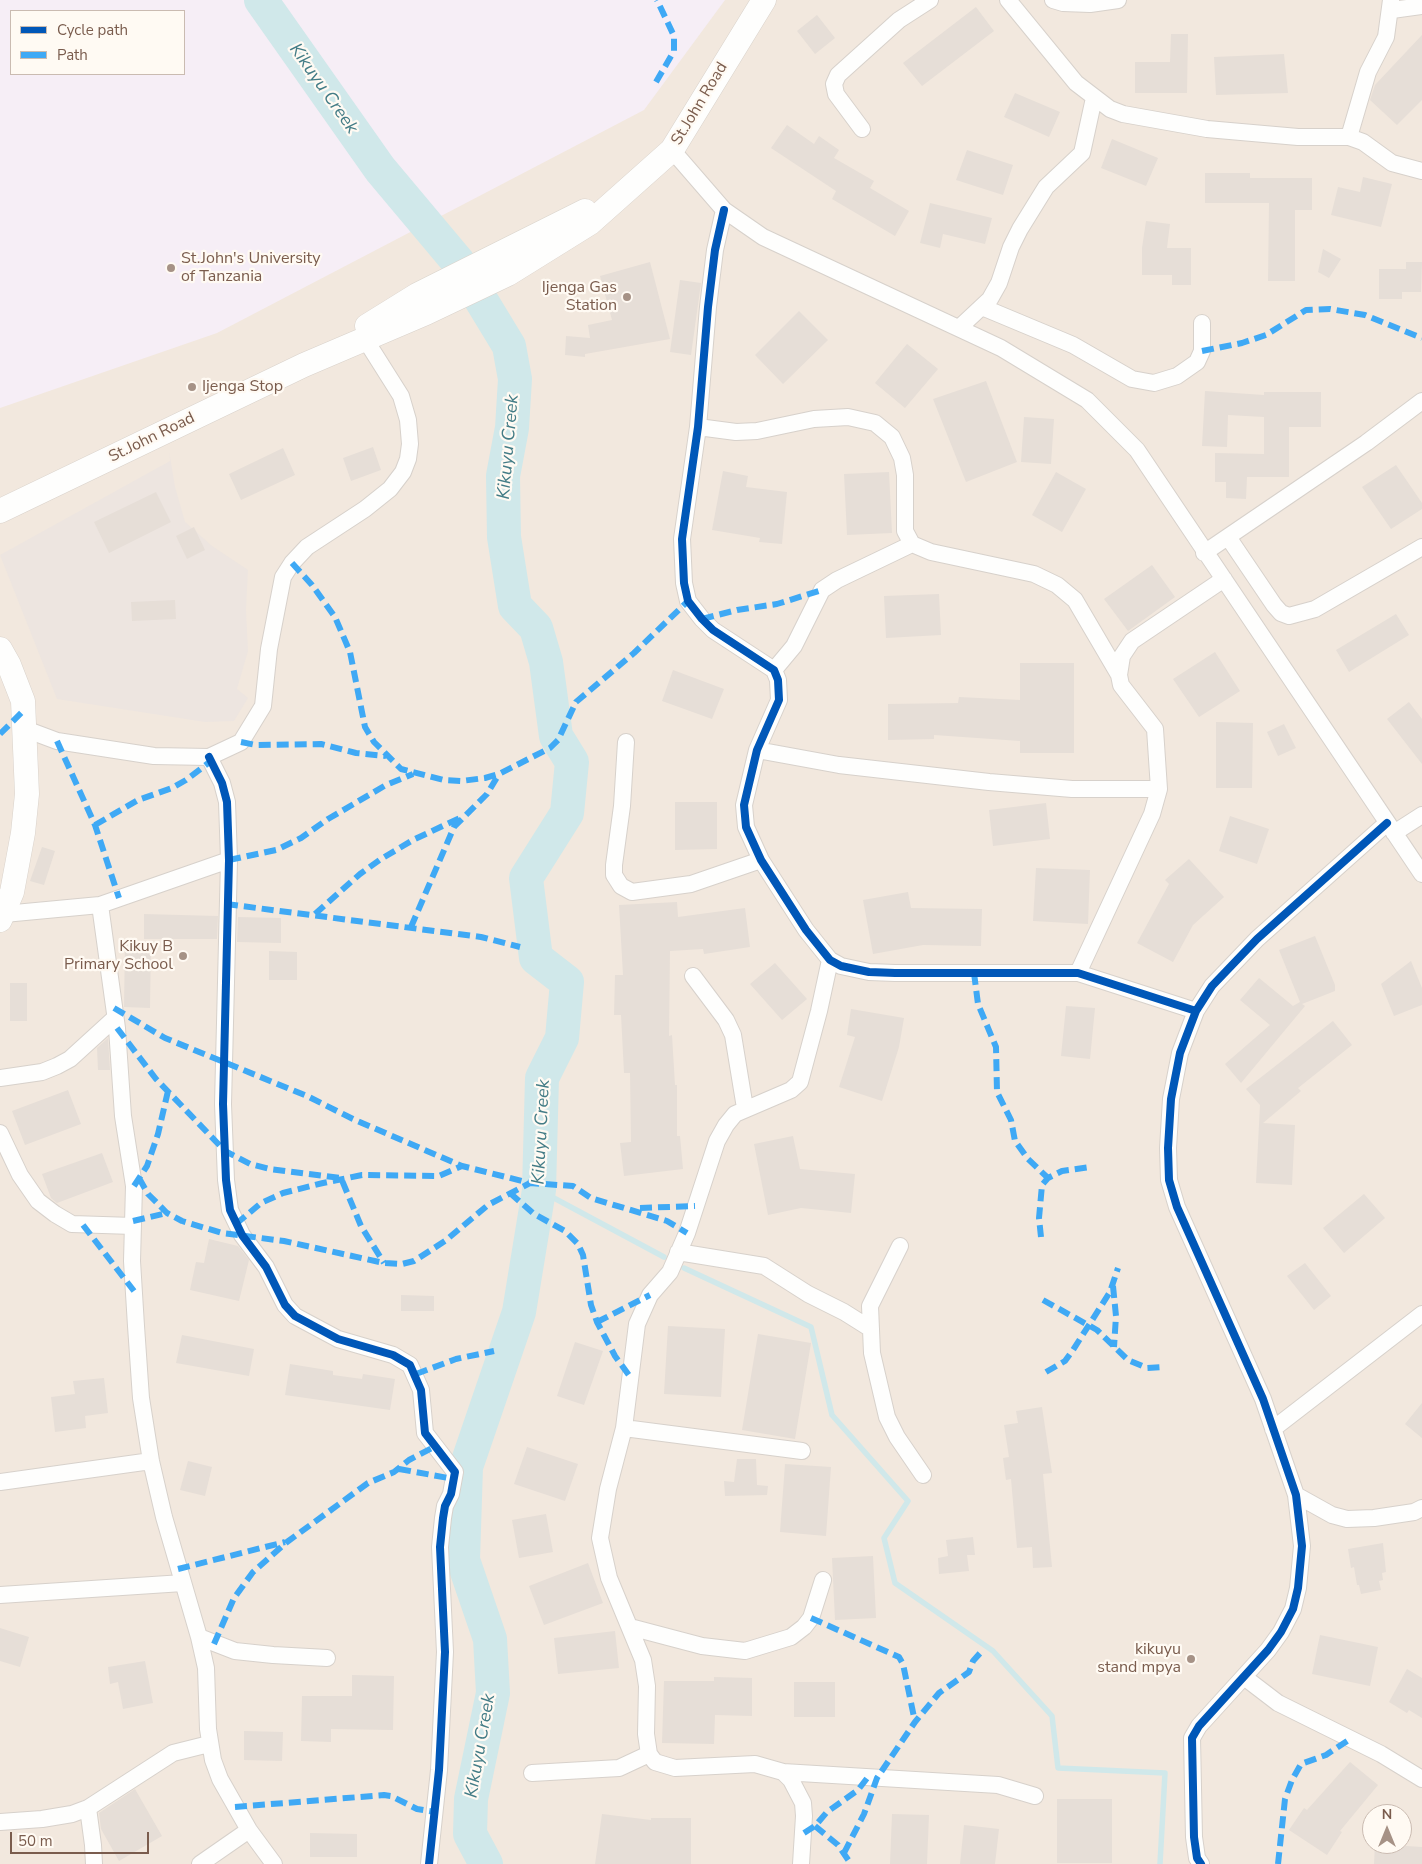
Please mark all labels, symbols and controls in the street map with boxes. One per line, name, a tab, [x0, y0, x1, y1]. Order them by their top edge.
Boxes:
legend	[10, 10, 185, 75]
text: Cycle path	[57, 20, 128, 40]
water label: Kikuyu Creek	[284, 40, 362, 138]
text: Path	[57, 45, 88, 65]
street label: St.John Road	[668, 59, 732, 149]
place label: St.John's University of Tanzania	[181, 249, 320, 287]
marker: St.John's University of Tanzania	[165, 262, 177, 274]
place label: Ijenga Gas Station	[542, 278, 617, 316]
marker: Ijenga Gas Station	[621, 291, 633, 303]
place label: Ijenga Stop	[202, 377, 283, 397]
marker: Ijenga Stop	[186, 381, 198, 393]
water label: Kikuyu Creek	[494, 394, 524, 500]
street label: St.John Road	[106, 409, 198, 467]
place label: Kikuy B Primary School	[64, 937, 173, 975]
marker: Kikuy B Primary School	[177, 950, 189, 962]
water label: Kikuyu Creek	[528, 1079, 556, 1185]
place label: kikuyu stand mpya	[1097, 1640, 1181, 1678]
marker: kikuyu stand mpya	[1185, 1653, 1197, 1665]
water label: Kikuyu Creek	[461, 1692, 501, 1800]
north arrow	[1362, 1804, 1412, 1854]
text: N	[1382, 1805, 1392, 1824]
scale bar	[12, 1822, 151, 1854]
text: 50 m	[18, 1831, 53, 1851]

